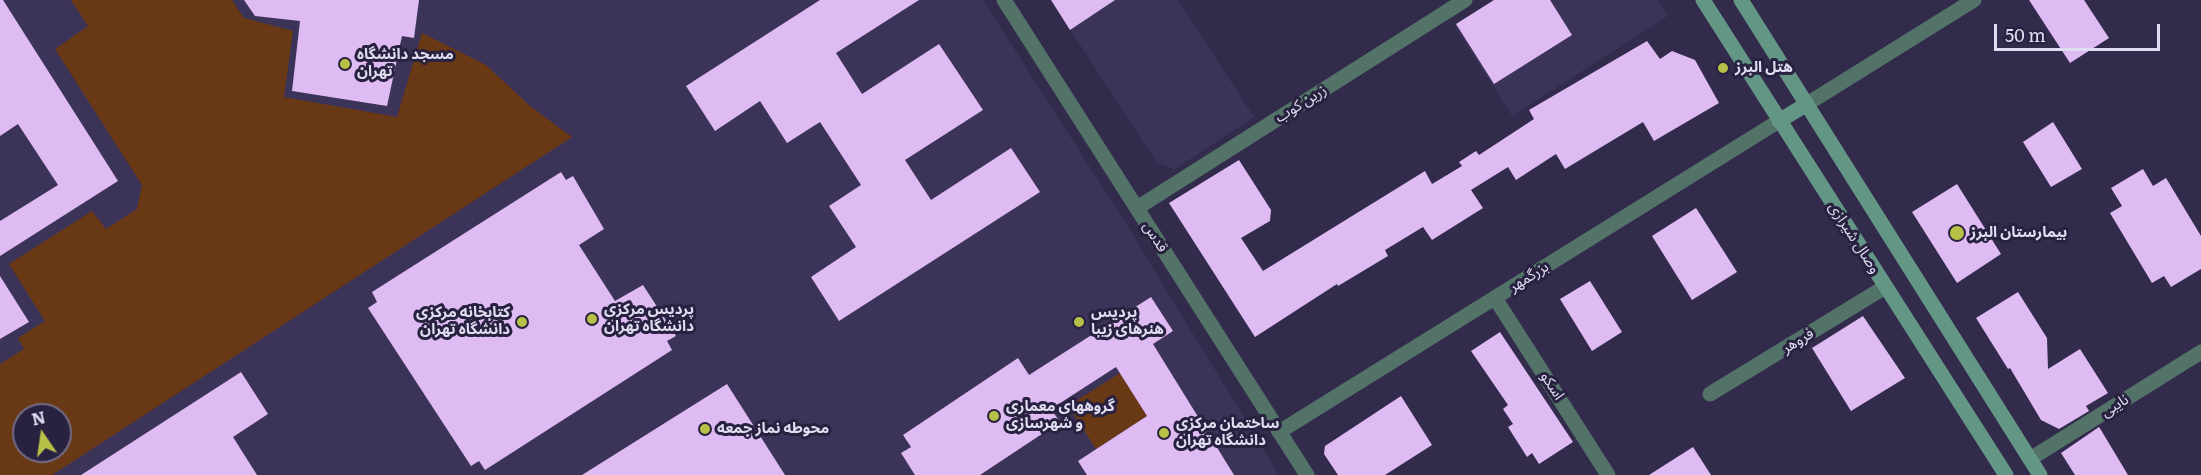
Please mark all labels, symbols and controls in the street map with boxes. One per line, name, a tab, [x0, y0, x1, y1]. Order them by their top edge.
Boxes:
scale bar	[1997, 12, 2164, 50]
text: 50 m	[2005, 21, 2046, 48]
place label: مسجد دانشگاه تهران	[357, 46, 454, 81]
marker: مسجد دانشگاه تهران	[338, 57, 352, 71]
place label: هتل البرز	[1735, 59, 1793, 77]
marker: هتل البرز	[1716, 61, 1730, 75]
street label: زرین کوب	[1272, 81, 1330, 127]
street label: وصال شیرازی	[1824, 199, 1884, 277]
street label: قدس	[1139, 218, 1171, 256]
marker: بیمارستان البرز	[1948, 224, 1966, 242]
place label: بیمارستان البرز	[1970, 224, 2067, 242]
street label: بزرگمهر	[1506, 258, 1552, 296]
place label: پردیس مرکزی دانشگاه‌ تهران	[604, 301, 694, 336]
place label: کتابخانه مرکزی دانشگاه تهران	[416, 304, 510, 339]
place label: پردیس هنرهای زیبا	[1091, 304, 1164, 339]
marker: پردیس مرکزی دانشگاه‌ تهران	[585, 312, 599, 326]
marker: کتابخانه مرکزی دانشگاه تهران	[515, 315, 529, 329]
marker: پردیس هنرهای زیبا	[1072, 315, 1086, 329]
street label: فروهر	[1779, 325, 1817, 357]
street label: اسکو	[1536, 369, 1568, 403]
street label: نایبی	[2098, 391, 2132, 421]
place label: گروههای معماری و شهرسازی	[1006, 398, 1115, 433]
north arrow	[12, 403, 72, 463]
text: N	[29, 404, 48, 431]
marker: گروههای معماری و شهرسازی	[987, 409, 1001, 423]
place label: ساختمان مرکزی دانشگاه تهران	[1176, 415, 1280, 450]
place label: محوطه نماز جمعه	[717, 420, 829, 438]
marker: محوطه نماز جمعه	[698, 422, 712, 436]
marker: ساختمان مرکزی دانشگاه تهران	[1157, 426, 1171, 440]

